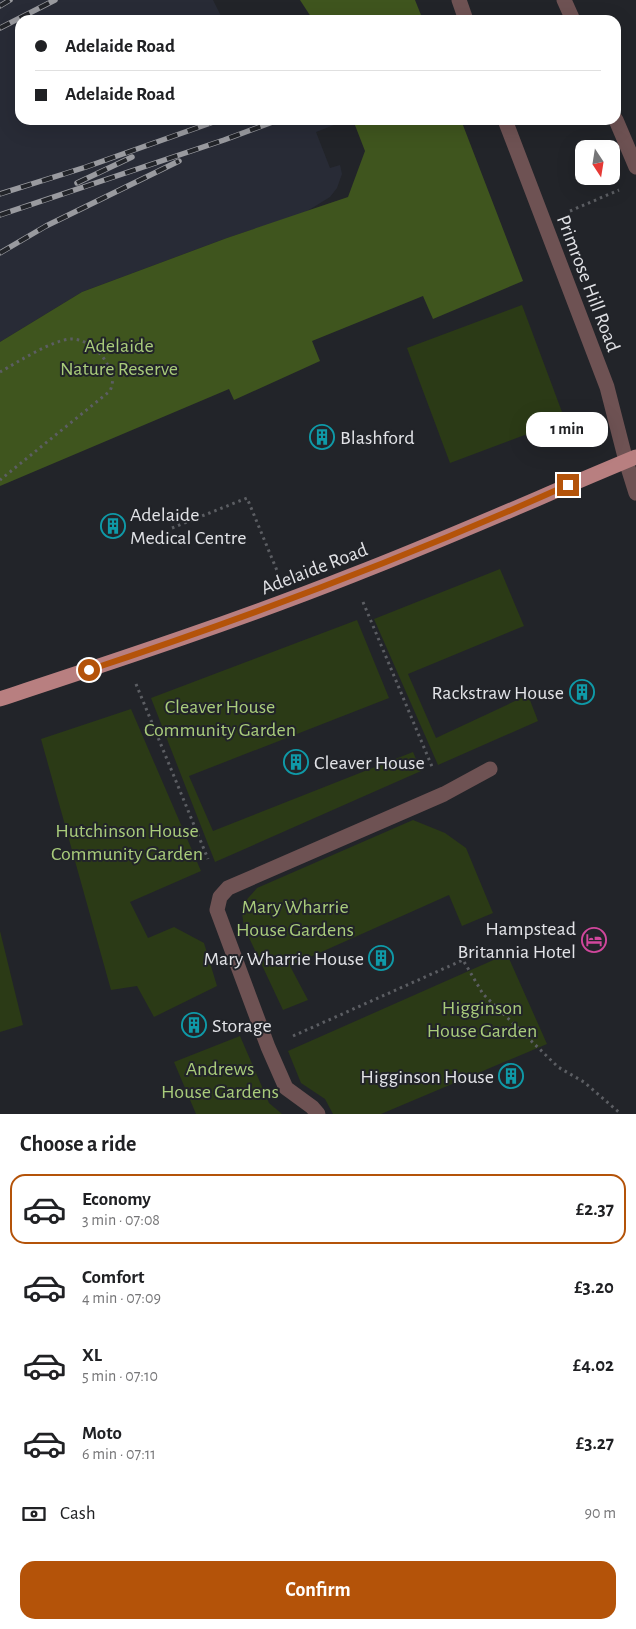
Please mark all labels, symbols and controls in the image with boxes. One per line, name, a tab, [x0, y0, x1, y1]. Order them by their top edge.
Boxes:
text: Adelaide Road	[65, 37, 175, 56]
text: Adelaide Road	[65, 85, 175, 104]
north arrow	[575, 140, 620, 185]
map controls	[575, 140, 620, 185]
street label: Primrose Hill Road	[553, 212, 623, 355]
park label: Adelaide Nature Reserve	[60, 336, 178, 379]
callout: 1 min	[527, 412, 609, 448]
text: 1 min	[550, 421, 584, 437]
building icon: Blashford	[309, 424, 335, 450]
place label: Blashford	[340, 428, 415, 448]
route end	[557, 474, 579, 496]
place label: Adelaide Medical Centre	[130, 505, 246, 548]
building icon: Adelaide Medical Centre	[100, 513, 126, 539]
street label: Adelaide Road	[258, 539, 370, 598]
route start	[78, 659, 100, 681]
building icon: Rackstraw House	[569, 679, 595, 705]
place label: Rackstraw House	[432, 683, 564, 703]
park label: Cleaver House Community Garden	[144, 697, 296, 740]
building icon: Cleaver House	[283, 749, 309, 775]
place label: Cleaver House	[314, 753, 425, 773]
park label: Hutchinson House Community Garden	[51, 821, 203, 864]
park label: Mary Wharrie House Gardens	[236, 897, 354, 940]
place label: Hampstead Britannia Hotel	[458, 919, 576, 962]
hotel icon: Hampstead Britannia Hotel	[581, 927, 607, 953]
building icon: Mary Wharrie House	[368, 945, 394, 971]
place label: Mary Wharrie House	[204, 949, 364, 969]
park label: Higginson House Garden	[427, 998, 537, 1041]
building icon: Storage	[181, 1012, 207, 1038]
place label: Storage	[212, 1016, 272, 1036]
park label: Andrews House Gardens	[161, 1059, 279, 1102]
building icon: Higginson House	[498, 1063, 524, 1089]
place label: Higginson House	[360, 1067, 494, 1087]
text: Choose a ride	[20, 1133, 136, 1155]
icon: car	[22, 1187, 67, 1232]
text: Economy	[82, 1190, 151, 1209]
text: £2.37	[576, 1200, 614, 1219]
text: 3 min · 07:08	[82, 1212, 160, 1228]
icon: car	[22, 1265, 67, 1310]
text: Comfort	[82, 1268, 144, 1287]
text: £3.20	[574, 1278, 614, 1297]
text: 4 min · 07:09	[82, 1290, 161, 1306]
icon: car	[22, 1343, 67, 1388]
text: XL	[82, 1346, 102, 1365]
text: £4.02	[573, 1356, 614, 1375]
text: 5 min · 07:10	[82, 1368, 158, 1384]
icon: car	[22, 1421, 67, 1466]
text: Moto	[82, 1424, 122, 1443]
text: £3.27	[576, 1434, 614, 1453]
text: 6 min · 07:11	[82, 1446, 156, 1462]
icon: cash	[20, 1500, 48, 1528]
text: Cash	[60, 1504, 96, 1523]
text: 90 m	[585, 1505, 616, 1521]
button: Confirm	[20, 1561, 616, 1619]

